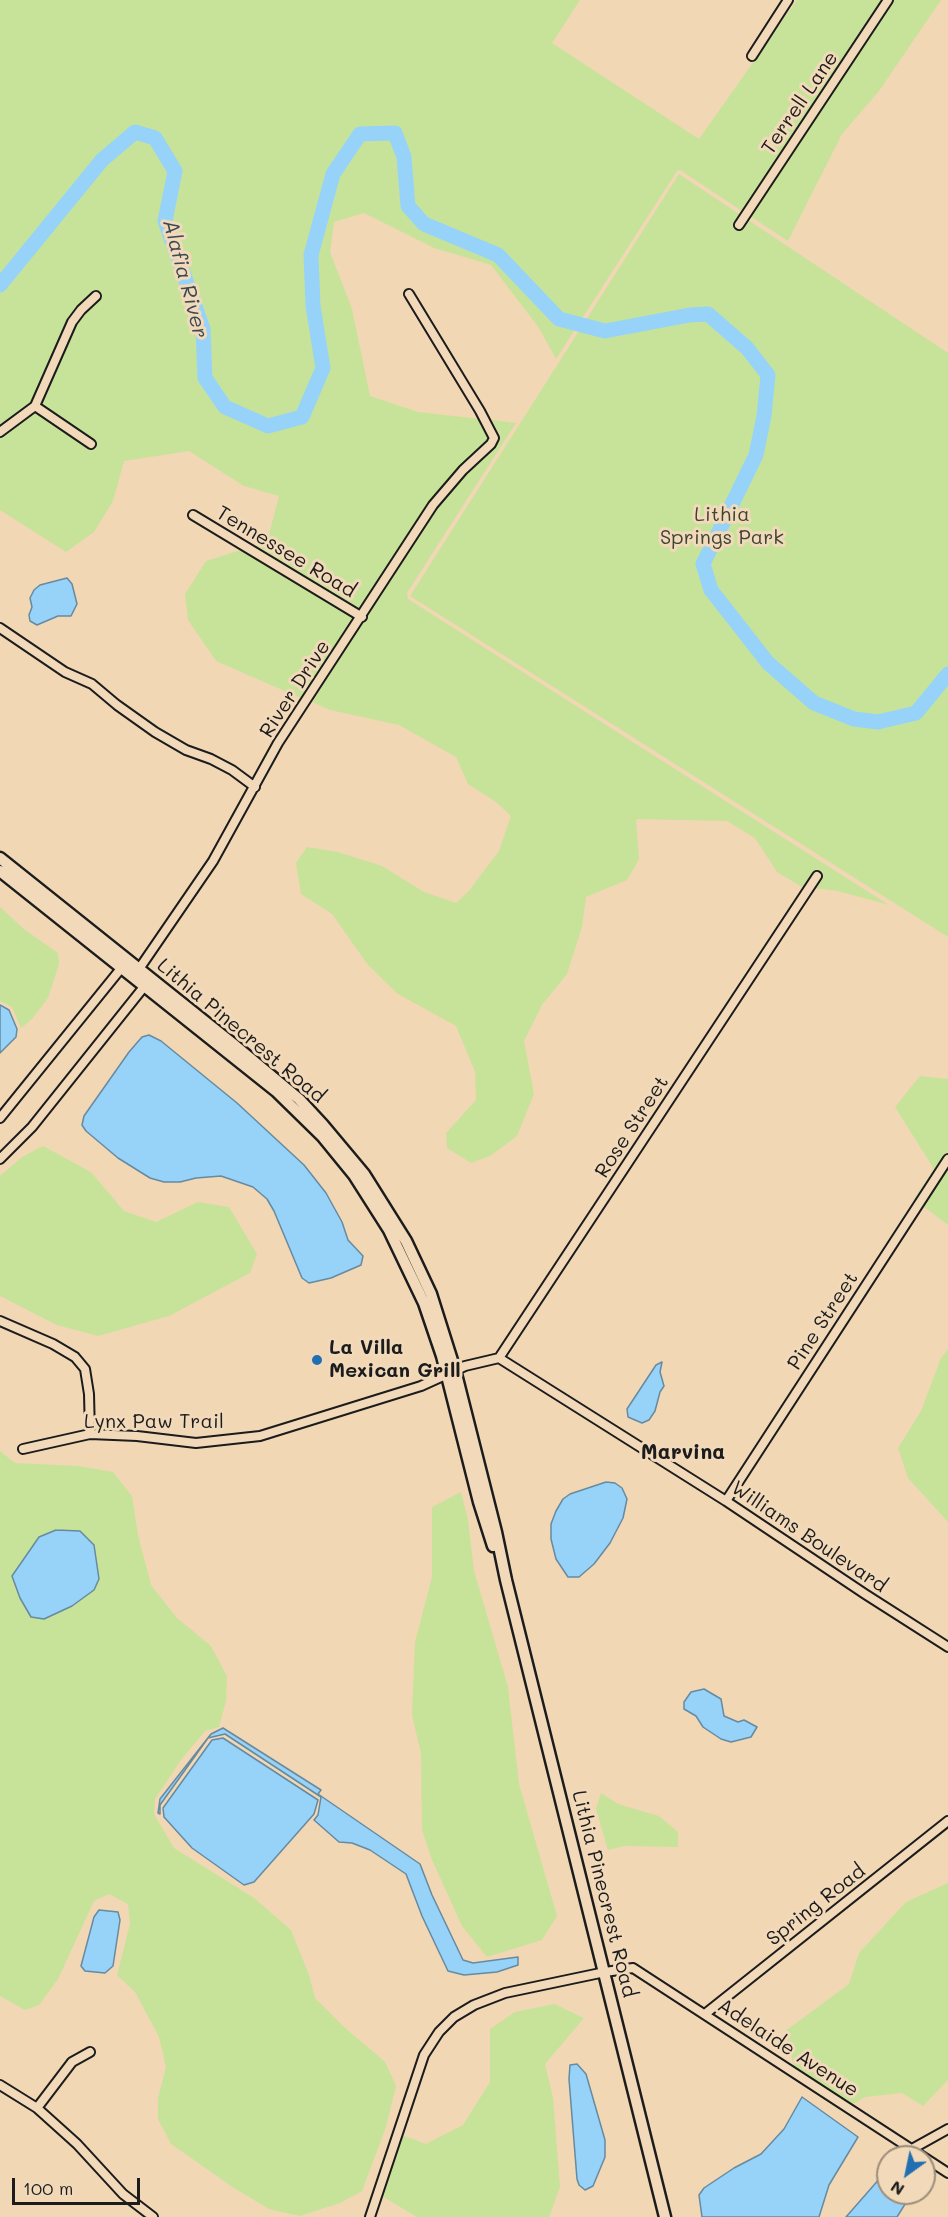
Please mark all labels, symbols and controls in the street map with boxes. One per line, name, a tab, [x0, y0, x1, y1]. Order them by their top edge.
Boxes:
street label: Terrell Lane	[757, 47, 843, 159]
water label: Alafia River	[157, 217, 213, 341]
street label: Tennessee Road	[212, 501, 360, 603]
park label: Lithia Springs Park	[660, 503, 784, 550]
street label: River Drive	[255, 636, 335, 742]
street label: Lithia Pinecrest Road	[152, 954, 330, 1108]
street label: Rose Street	[590, 1071, 674, 1183]
street label: Pine Street	[782, 1268, 864, 1374]
place label: La Villa Mexican Grill	[329, 1336, 461, 1383]
marker: La Villa Mexican Grill	[310, 1353, 324, 1367]
street label: Lynx Paw Trail	[84, 1410, 224, 1434]
district label: Marvina	[641, 1440, 725, 1466]
street label: Williams Boulevard	[727, 1476, 891, 1598]
street label: Lithia Pinecrest Road	[567, 1788, 641, 2000]
street label: Spring Road	[762, 1859, 870, 1951]
street label: Adelaide Avenue	[713, 1994, 863, 2102]
north arrow	[876, 2145, 936, 2205]
scale bar	[15, 2166, 142, 2204]
text: 100 m	[23, 2176, 73, 2200]
text: N	[886, 2177, 908, 2201]

